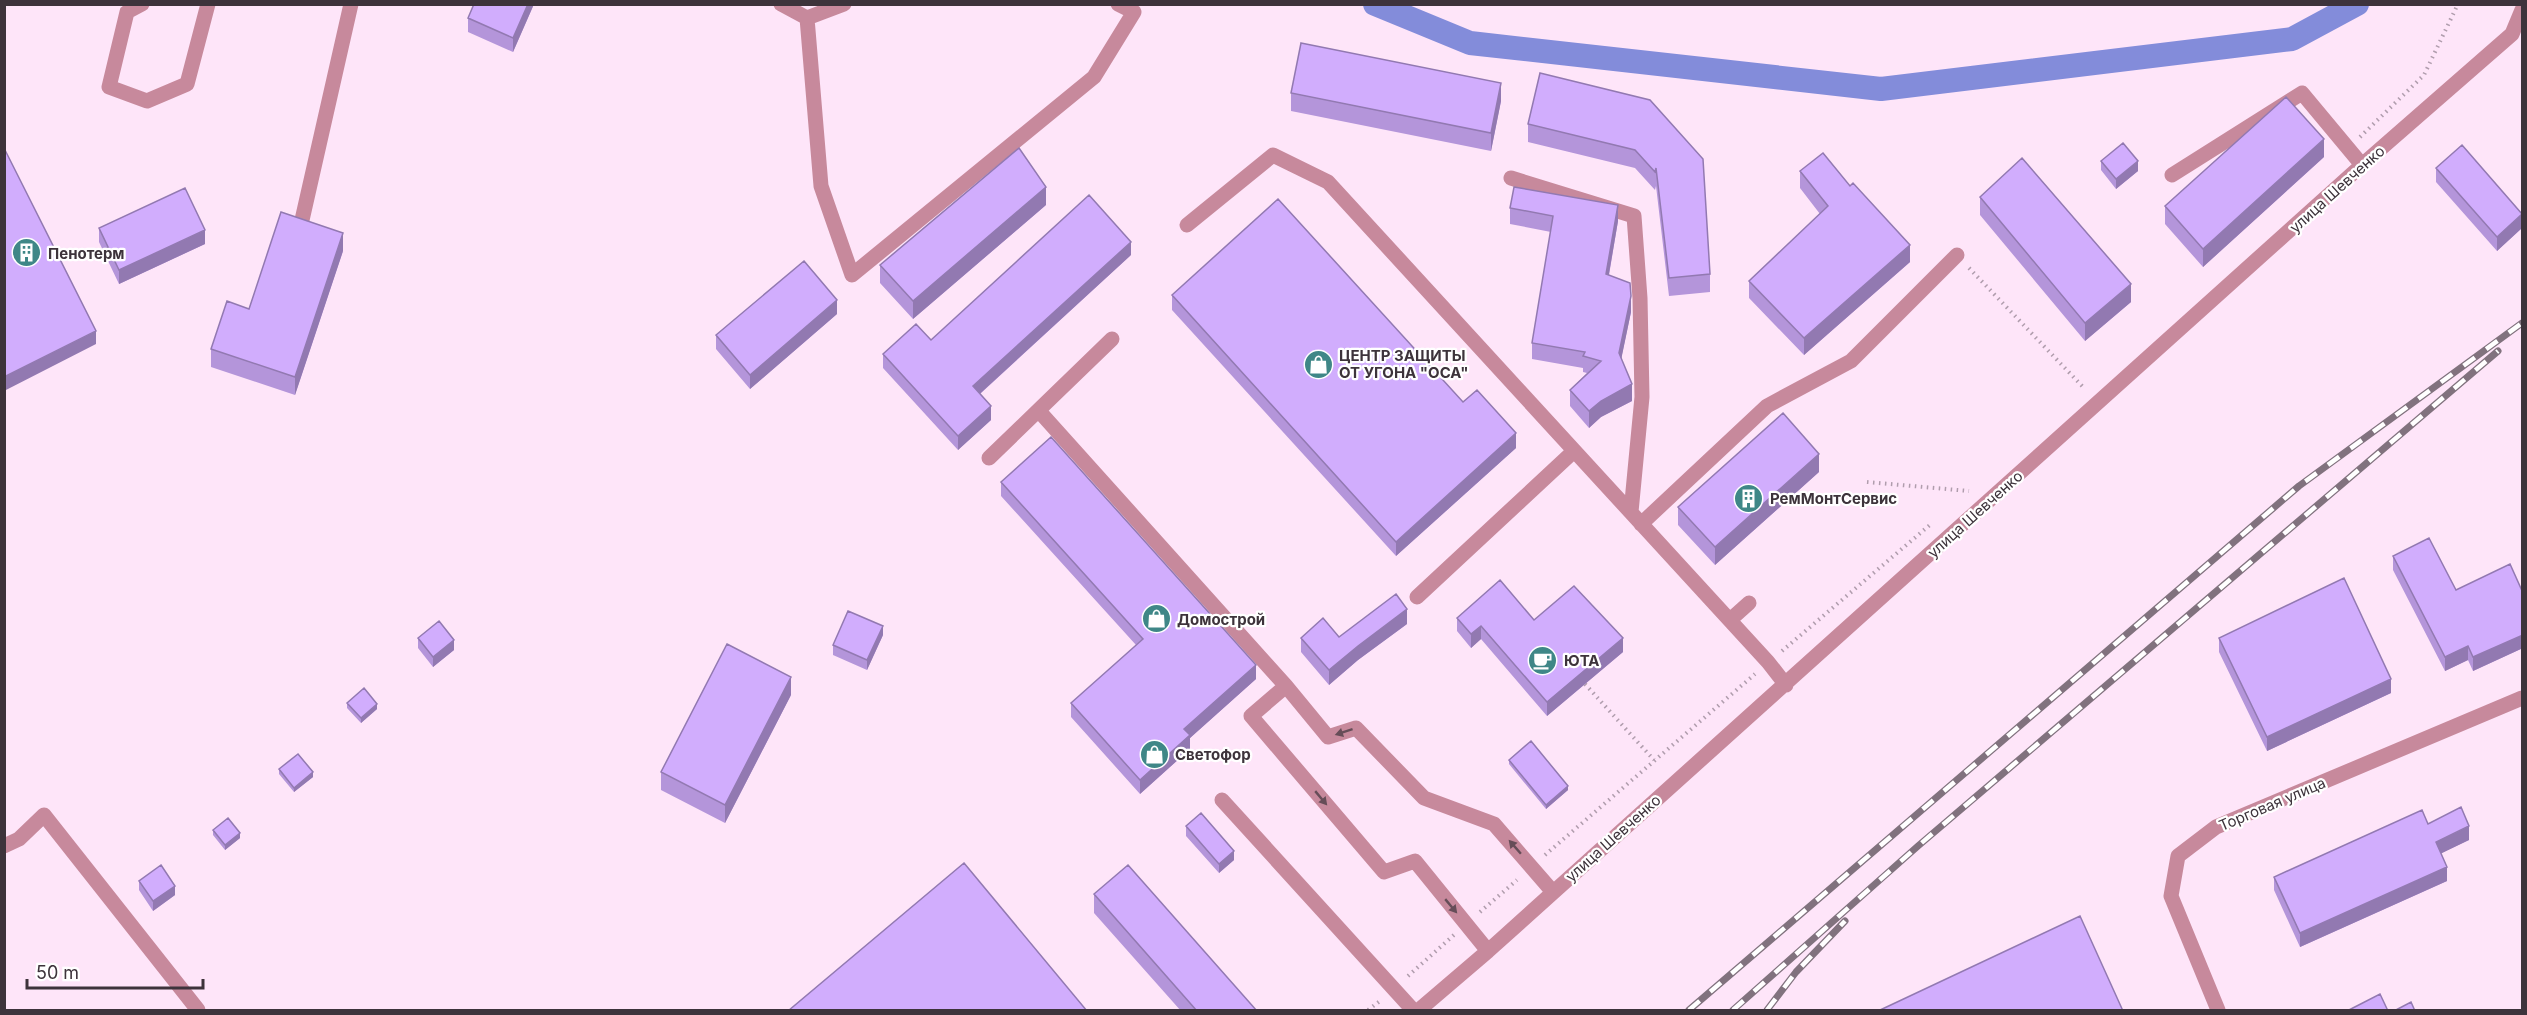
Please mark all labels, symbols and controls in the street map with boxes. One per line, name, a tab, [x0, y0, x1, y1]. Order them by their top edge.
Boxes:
street label: улица Шевченко	[2285, 141, 2389, 237]
building icon: Пенотерм	[11, 237, 43, 269]
place label: Пенотерм	[48, 244, 125, 263]
place label: ЦЕНТР ЗАЩИТЫ ОТ УГОНА "ОСА"	[1339, 346, 1469, 382]
shop icon: ЦЕНТР ЗАЩИТЫ ОТ УГОНА "ОСА"	[1302, 348, 1334, 380]
street label: улица Шевченко	[1923, 466, 2027, 562]
building icon: РемМонтСервис	[1733, 482, 1765, 514]
place label: РемМонтСервис	[1770, 489, 1897, 508]
shop icon: Домострой	[1140, 603, 1172, 635]
place label: Домострой	[1177, 610, 1265, 629]
cafe icon: ЮТА	[1527, 644, 1559, 676]
place label: ЮТА	[1564, 651, 1600, 670]
one-way arrow	[1335, 727, 1353, 737]
shop icon: Светофор	[1138, 738, 1170, 770]
place label: Светофор	[1175, 745, 1251, 764]
street label: Торговая улица	[2216, 773, 2328, 835]
one-way arrow	[1314, 790, 1327, 805]
street label: улица Шевченко	[1561, 790, 1665, 886]
one-way arrow	[1508, 840, 1522, 855]
one-way arrow	[1444, 898, 1457, 913]
scale bar	[27, 952, 202, 990]
text: 50 m	[36, 962, 79, 983]

